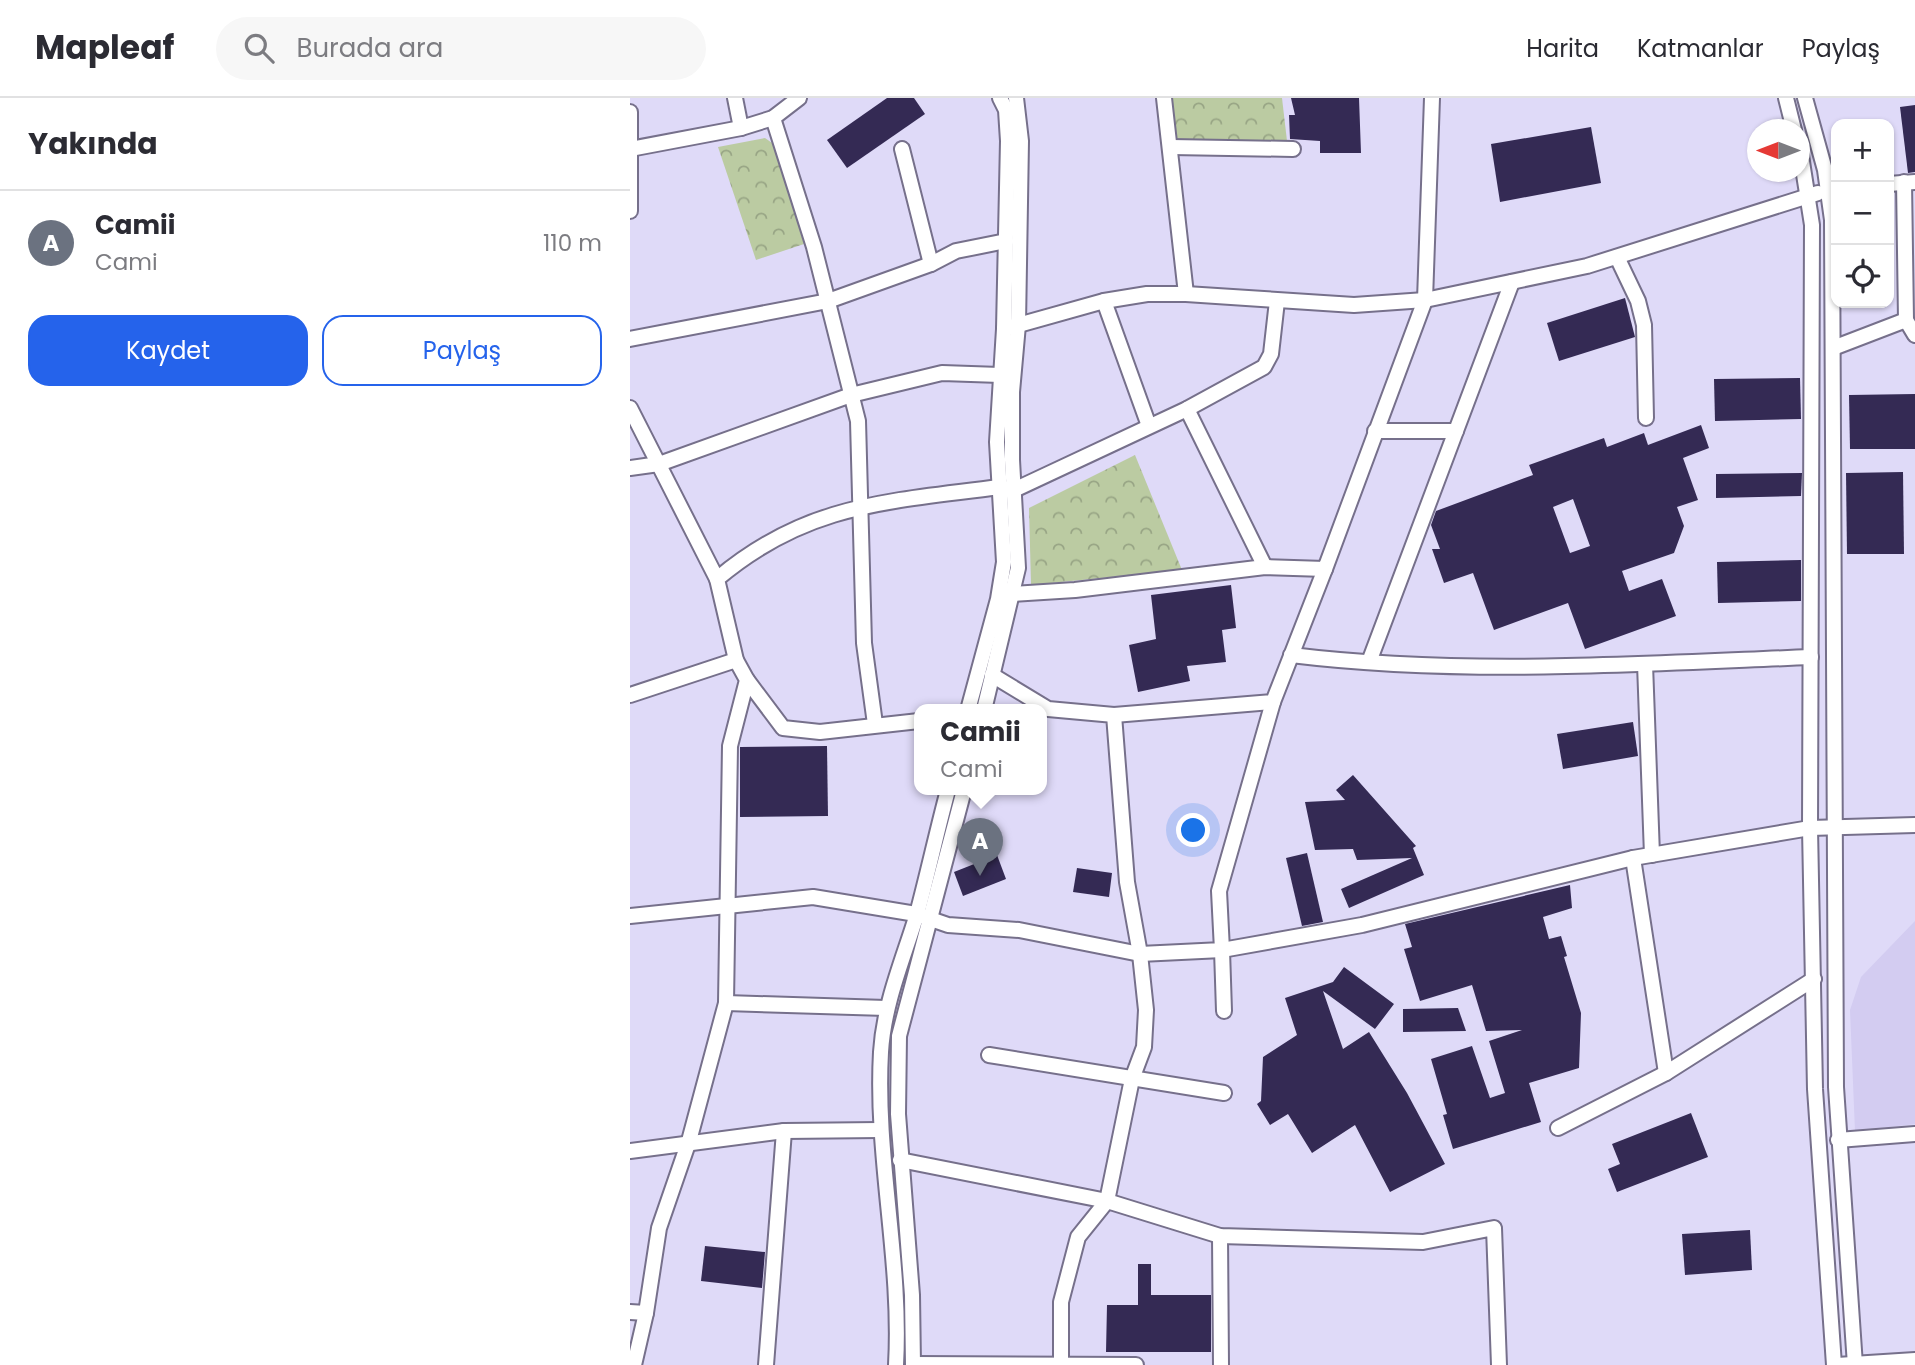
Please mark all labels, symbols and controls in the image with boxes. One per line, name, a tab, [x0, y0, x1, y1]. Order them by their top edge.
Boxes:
search box	[216, 17, 706, 80]
text: Mapleaf	[35, 24, 174, 71]
icon: search	[240, 29, 278, 67]
text: Burada ara	[296, 30, 443, 66]
text: Harita	[1526, 32, 1599, 65]
text: Katmanlar	[1637, 32, 1764, 65]
text: Paylaş	[1802, 32, 1880, 65]
north arrow	[1747, 119, 1810, 182]
map controls	[1831, 119, 1894, 308]
button: +	[1831, 119, 1894, 182]
text: Yakında	[28, 122, 158, 165]
button: −	[1831, 182, 1894, 245]
text: Camii	[95, 207, 175, 243]
text: A	[43, 227, 59, 259]
text: 110 m	[543, 227, 602, 259]
button: locate	[1831, 245, 1894, 308]
text: Cami	[95, 246, 158, 278]
button: Kaydet	[28, 315, 308, 386]
button: Paylaş	[322, 315, 602, 386]
popup	[914, 704, 1047, 795]
text: Camii	[940, 714, 1021, 750]
text: Cami	[940, 753, 1003, 785]
your location	[1176, 813, 1210, 847]
pin: A	[957, 818, 1003, 876]

